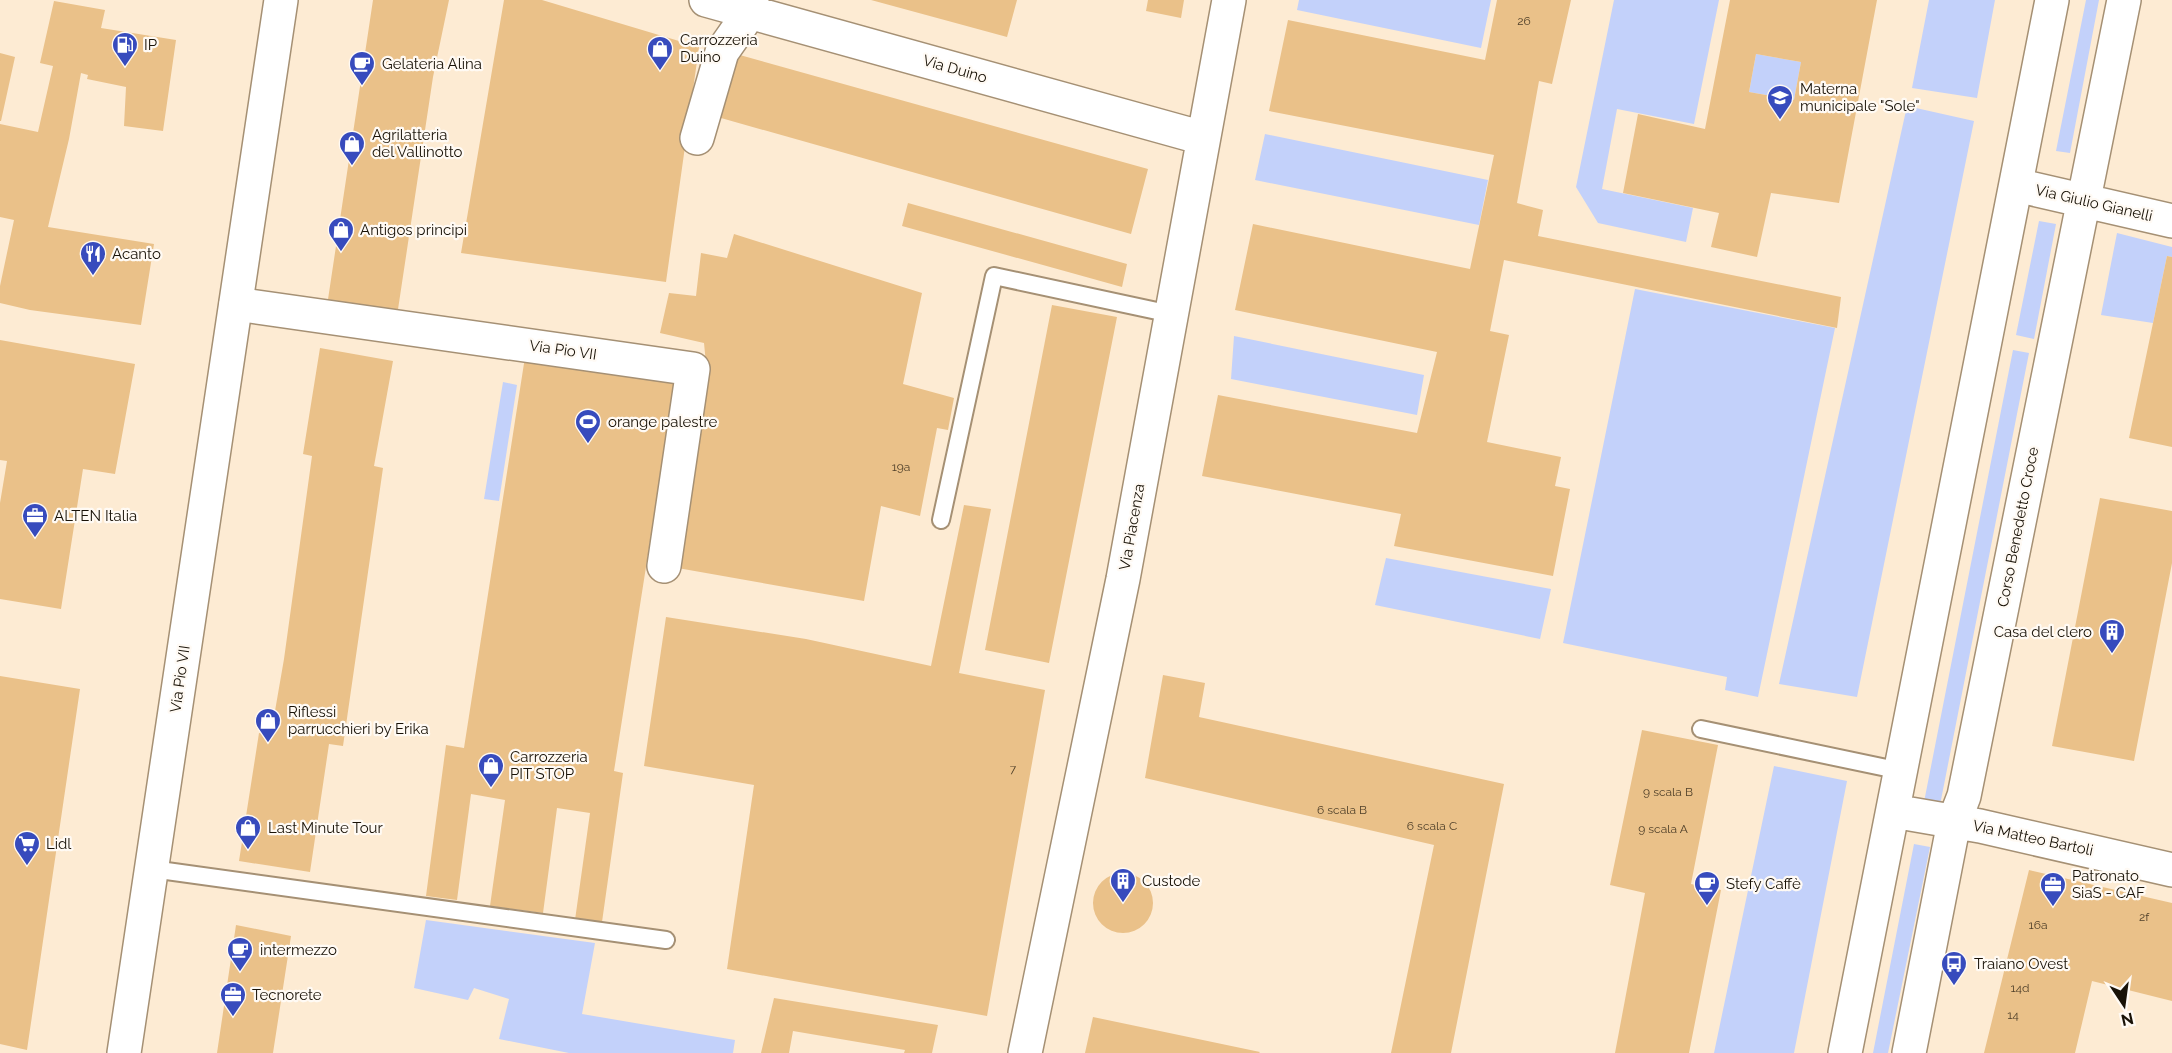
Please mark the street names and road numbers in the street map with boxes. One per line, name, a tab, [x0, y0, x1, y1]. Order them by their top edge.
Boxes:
street label: Via Duino	[921, 51, 989, 87]
street label: Via Giulio Gianelli	[2034, 181, 2154, 225]
street label: Via Pio VII	[528, 336, 598, 364]
street label: Corso Benedetto Croce	[1994, 445, 2042, 609]
street label: Via Piacenza	[1116, 482, 1148, 572]
street label: Via Pio VII	[166, 644, 194, 714]
street label: Via Matteo Bartoli	[1971, 816, 2095, 860]

